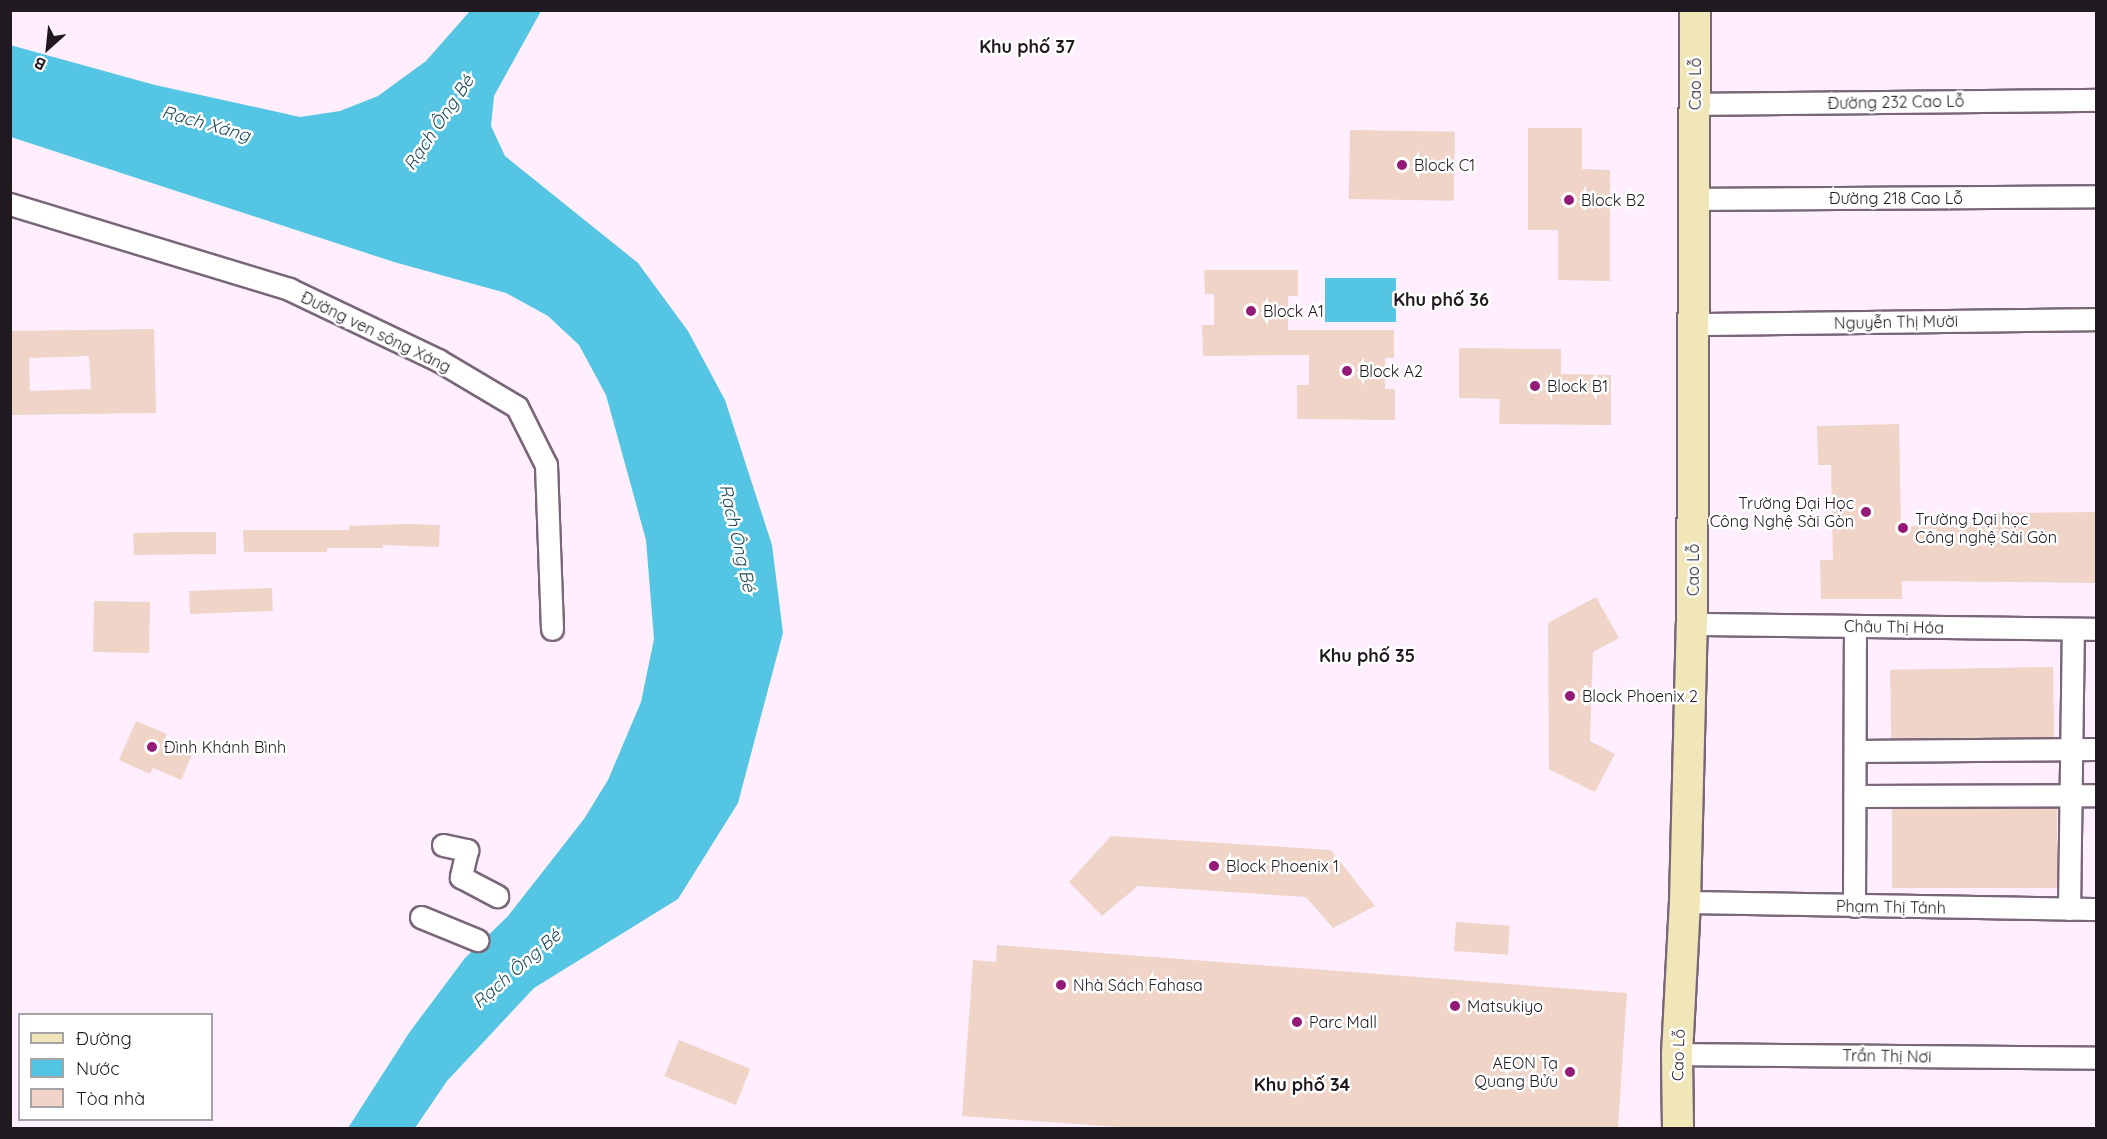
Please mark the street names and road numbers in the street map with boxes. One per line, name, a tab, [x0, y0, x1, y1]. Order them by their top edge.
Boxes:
street label: Cao Lỗ	[1685, 58, 1705, 110]
street label: Đường 232 Cao Lỗ	[1827, 91, 1965, 113]
street label: Đường 218 Cao Lỗ	[1829, 188, 1963, 208]
street label: Đường ven sông Xáng	[298, 287, 454, 377]
street label: Nguyễn Thị Mười	[1834, 311, 1958, 333]
street label: Cao Lỗ	[1683, 544, 1703, 596]
street label: Châu Thị Hóa	[1844, 617, 1944, 637]
street label: Phạm Thị Tánh	[1836, 896, 1946, 918]
street label: Cao Lỗ	[1667, 1029, 1689, 1081]
street label: Trần Thị Nơi	[1842, 1046, 1932, 1066]

